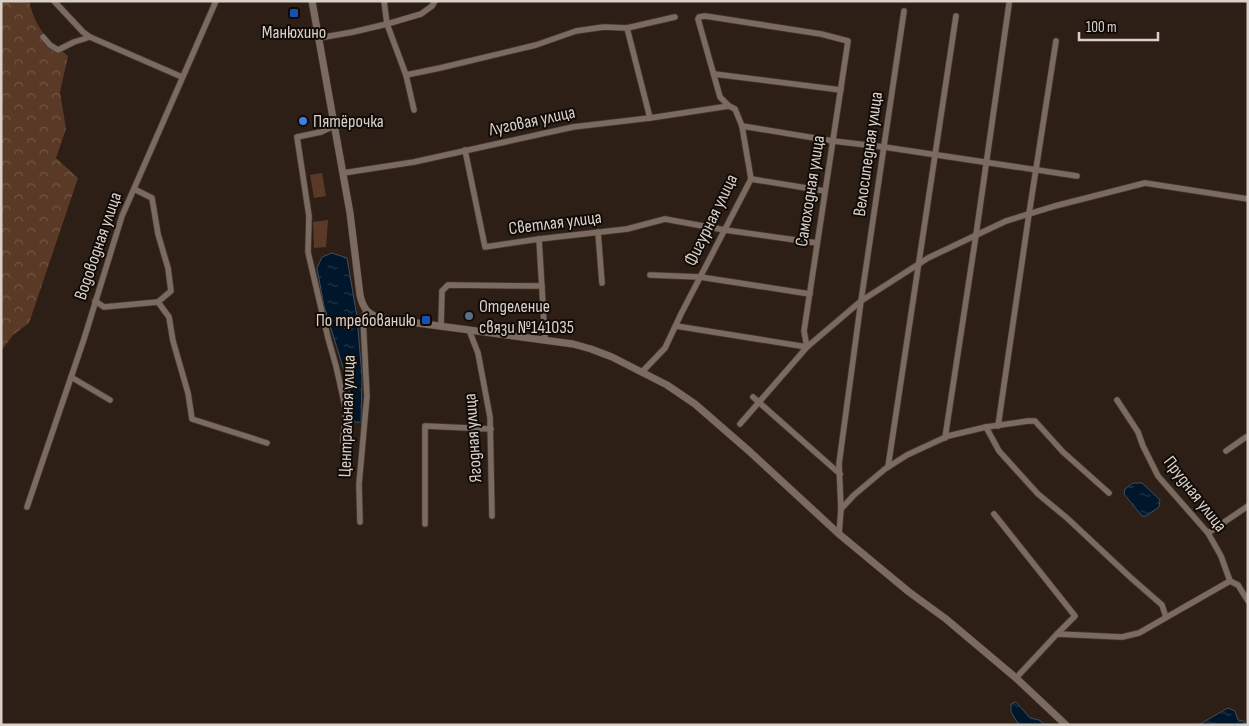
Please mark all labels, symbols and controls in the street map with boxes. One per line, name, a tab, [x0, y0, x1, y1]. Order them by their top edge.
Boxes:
marker: Манюхино	[288, 7, 300, 19]
scale bar	[1079, 10, 1158, 42]
text: 100 m	[1086, 18, 1117, 37]
place label: Манюхино	[262, 22, 326, 43]
street label: Велосипедная улица	[849, 90, 887, 218]
street label: Луговая улица	[486, 102, 577, 141]
place label: Пятёрочка	[313, 111, 384, 132]
marker: Пятёрочка	[297, 115, 309, 127]
street label: Самоходная улица	[791, 134, 829, 248]
street label: Фигурная улица	[680, 171, 742, 269]
street label: Водоводная улица	[70, 189, 126, 303]
street label: Светлая улица	[507, 207, 603, 239]
place label: Отделение связи №141035	[479, 296, 574, 338]
place label: По требованию	[316, 310, 416, 331]
marker: Отделение связи №141035	[463, 310, 475, 322]
marker: По требованию	[420, 314, 432, 326]
street label: Центральная улица	[334, 354, 360, 478]
street label: Ягодная улица	[459, 393, 487, 483]
street label: Прудная улица	[1159, 452, 1231, 536]

